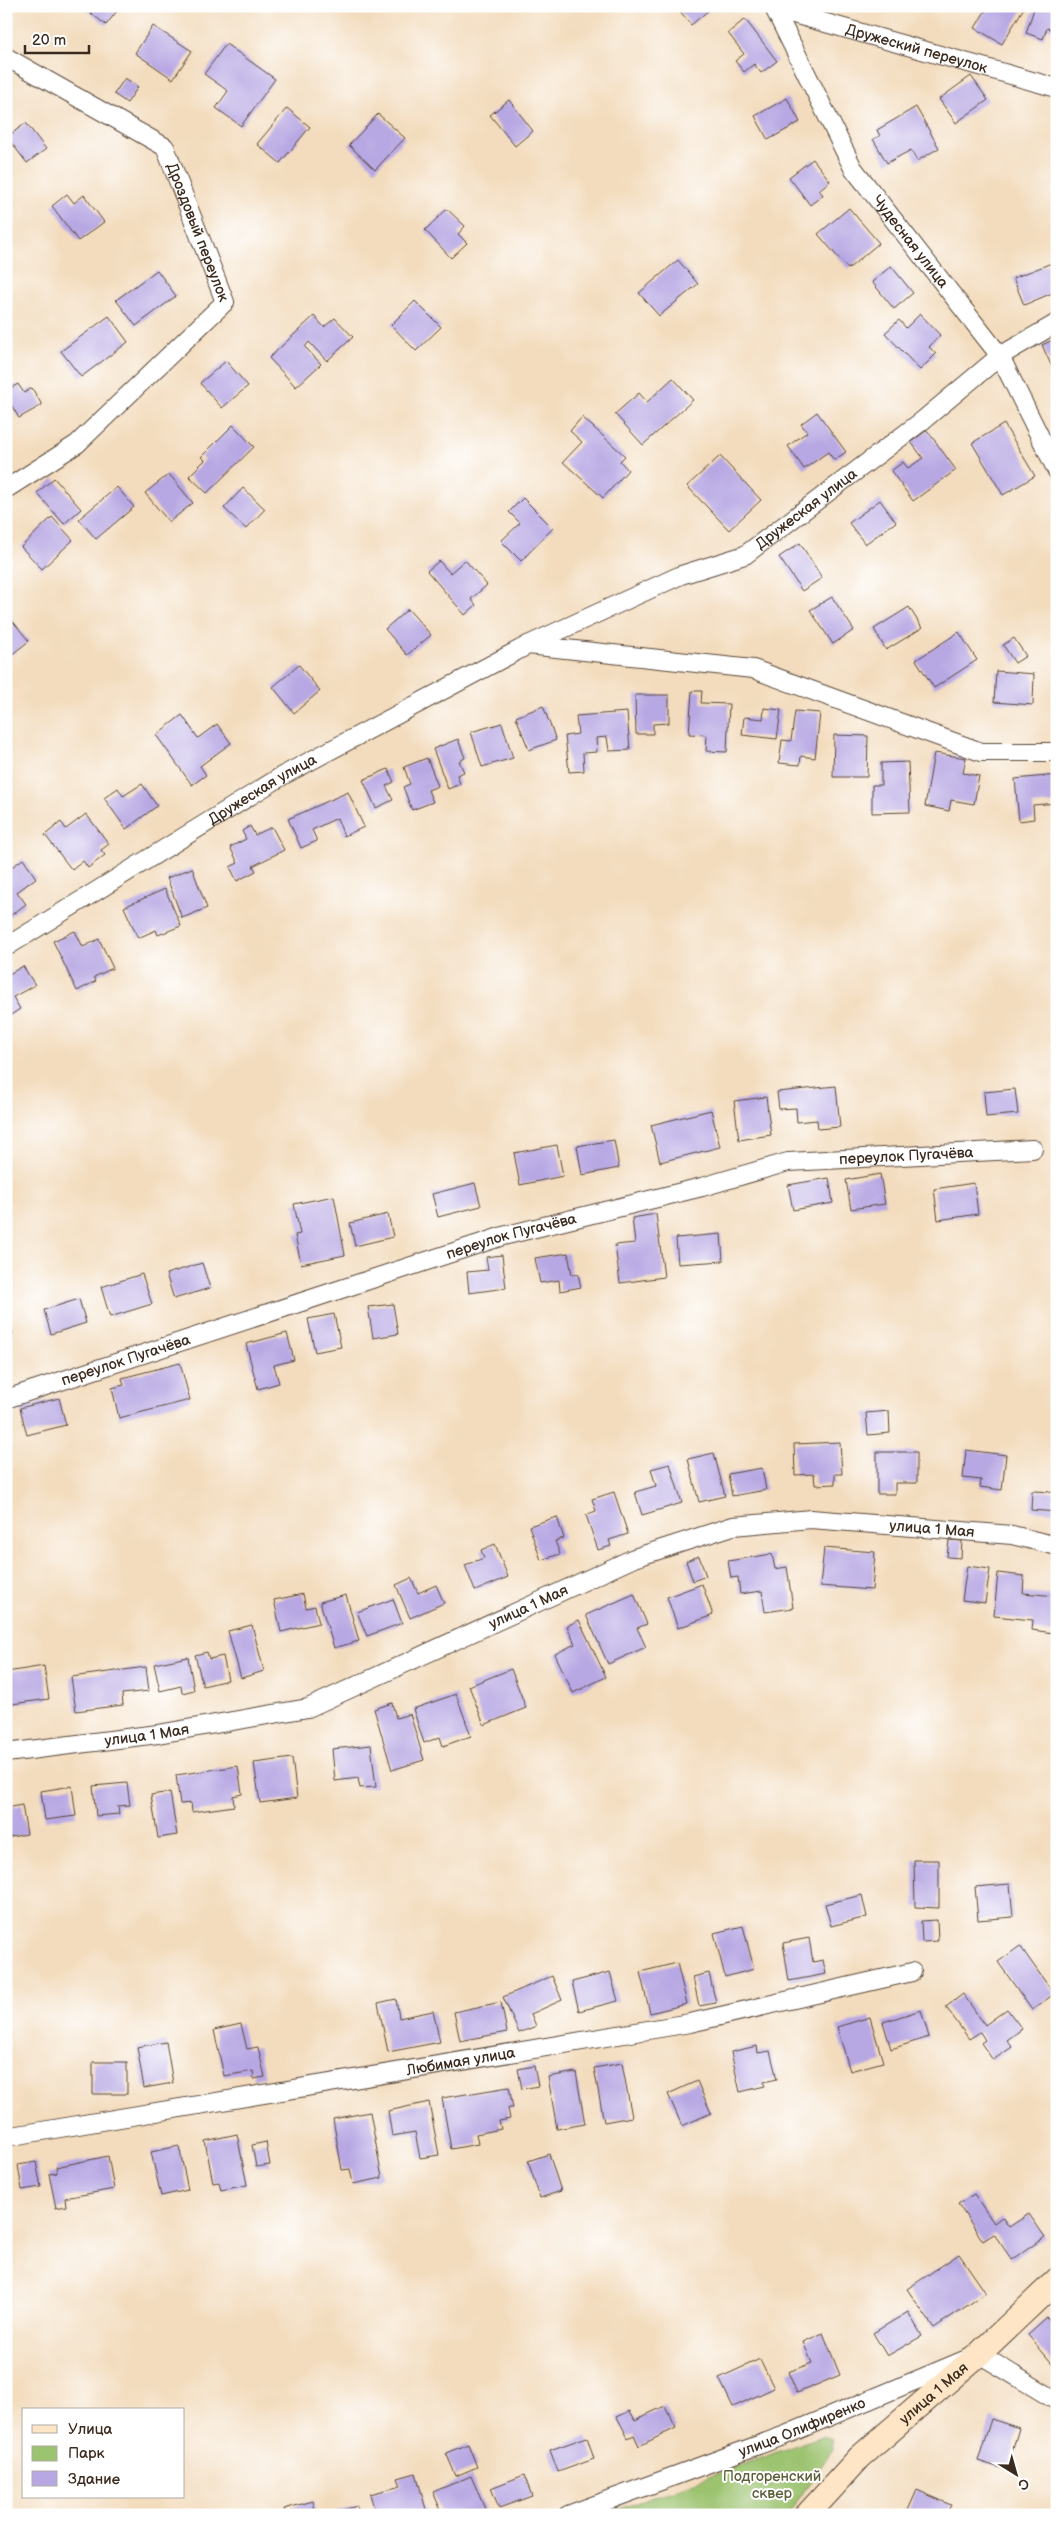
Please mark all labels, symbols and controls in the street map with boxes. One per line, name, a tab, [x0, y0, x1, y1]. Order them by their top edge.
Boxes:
street label: Дружеский переулок	[843, 20, 989, 78]
scale bar	[25, 22, 89, 54]
text: 20 m	[32, 31, 66, 50]
street label: Дроздовый переулок	[162, 160, 233, 305]
street label: Чудесная улица	[868, 191, 952, 292]
street label: Дружеская улица	[752, 464, 861, 554]
street label: Дружеская улица	[205, 750, 320, 829]
street label: переулок Пугачёва	[839, 1143, 974, 1169]
street label: переулок Пугачёва	[444, 1209, 579, 1264]
street label: переулок Пугачёва	[59, 1330, 193, 1390]
street label: улица 1 Мая	[889, 1516, 975, 1542]
street label: улица 1 Мая	[486, 1581, 571, 1634]
street label: улица 1 Мая	[103, 1720, 191, 1751]
street label: Любимая улица	[404, 2043, 517, 2080]
street label: улица 1 Мая	[896, 2359, 972, 2429]
street label: улица Олифиренко	[736, 2393, 869, 2461]
legend	[22, 2408, 185, 2498]
text: Улица	[68, 2420, 113, 2439]
text: Парк	[68, 2444, 105, 2463]
north arrow	[990, 2448, 1040, 2498]
park label: Подгоренский сквер	[723, 2467, 821, 2503]
text: Здание	[68, 2470, 120, 2489]
text: С	[1014, 2474, 1033, 2494]

